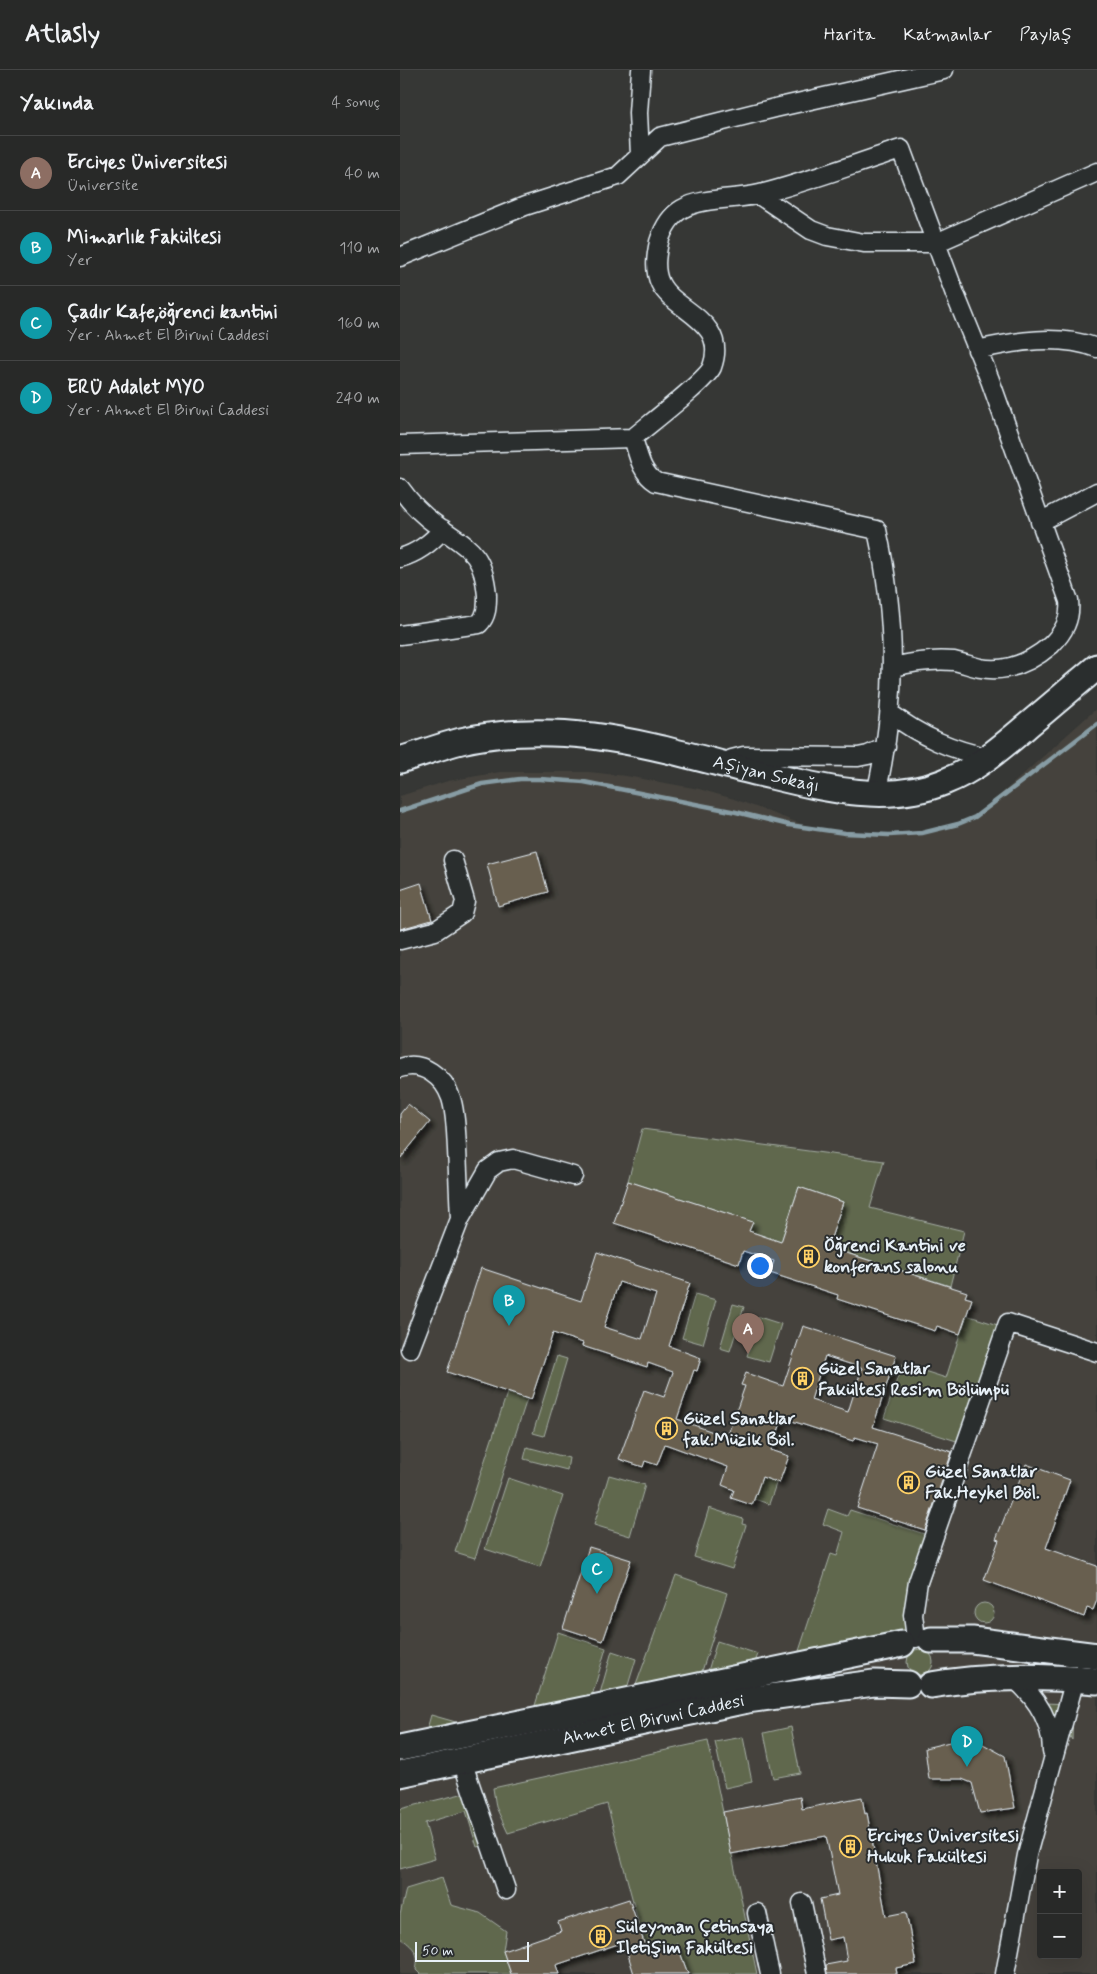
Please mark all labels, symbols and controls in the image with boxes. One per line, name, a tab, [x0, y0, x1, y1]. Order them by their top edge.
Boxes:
text: Atlasly	[25, 19, 100, 50]
text: Harita	[824, 23, 875, 47]
text: Katmanlar	[903, 23, 992, 47]
text: Paylaş	[1020, 23, 1072, 47]
text: Yakında	[20, 89, 94, 117]
text: 4 sonuç	[331, 92, 380, 113]
text: Erciyes Üniversitesi	[67, 150, 228, 175]
text: A	[31, 163, 41, 184]
text: 40 m	[344, 163, 380, 184]
text: Üniversite	[67, 175, 139, 196]
text: Mimarlık Fakültesi	[67, 225, 221, 250]
text: B	[31, 238, 41, 259]
text: 110 m	[339, 238, 380, 259]
text: Yer	[67, 250, 92, 271]
text: Çadır Kafe,öğrenci kantini	[67, 300, 278, 325]
text: C	[30, 313, 42, 334]
text: 160 m	[337, 313, 380, 334]
text: Yer · Ahmet El Biruni Caddesi	[67, 325, 269, 346]
text: ERÜ Adalet MYO	[67, 375, 205, 400]
text: D	[30, 388, 42, 409]
text: 240 m	[336, 388, 380, 409]
text: Yer · Ahmet El Biruni Caddesi	[67, 400, 269, 421]
street label: Aşiyan Sokağı	[710, 750, 821, 798]
place label: Öğrenci Kantini ve konferans salonu	[824, 1234, 966, 1279]
building icon: Öğrenci Kantini ve konferans salonu	[796, 1244, 820, 1268]
your location	[747, 1253, 773, 1279]
pin: B	[493, 1285, 525, 1326]
pin: A	[732, 1313, 764, 1354]
place label: Güzel Sanatlar Fakültesi Resim Bölümpü	[818, 1357, 1009, 1402]
building icon: Güzel Sanatlar Fakültesi Resim Bölümpü	[790, 1367, 814, 1391]
place label: Güzel Sanatlar fak.Müzik Böl.	[682, 1407, 796, 1452]
building icon: Güzel Sanatlar fak.Müzik Böl.	[655, 1417, 679, 1441]
place label: Güzel Sanatlar Fak.Heykel Böl.	[925, 1460, 1040, 1505]
building icon: Güzel Sanatlar Fak.Heykel Böl.	[897, 1470, 921, 1494]
pin: C	[581, 1553, 613, 1594]
street label: Ahmet El Biruni Caddesi	[560, 1689, 747, 1751]
pin: D	[951, 1726, 983, 1767]
place label: Erciyes Üniversitesi Hukuk Fakültesi	[867, 1824, 1019, 1869]
building icon: Erciyes Üniversitesi Hukuk Fakültesi	[839, 1834, 863, 1858]
map controls	[1037, 1869, 1082, 1959]
button: +	[1037, 1869, 1082, 1914]
button: −	[1037, 1914, 1082, 1959]
place label: Süleyman Çetinsaya Iletişim Fakültesi	[616, 1915, 774, 1960]
building icon: Süleyman Çetinsaya Iletişim Fakültesi	[588, 1925, 612, 1949]
scale bar	[415, 1939, 529, 1962]
text: 50 m	[422, 1942, 453, 1960]

